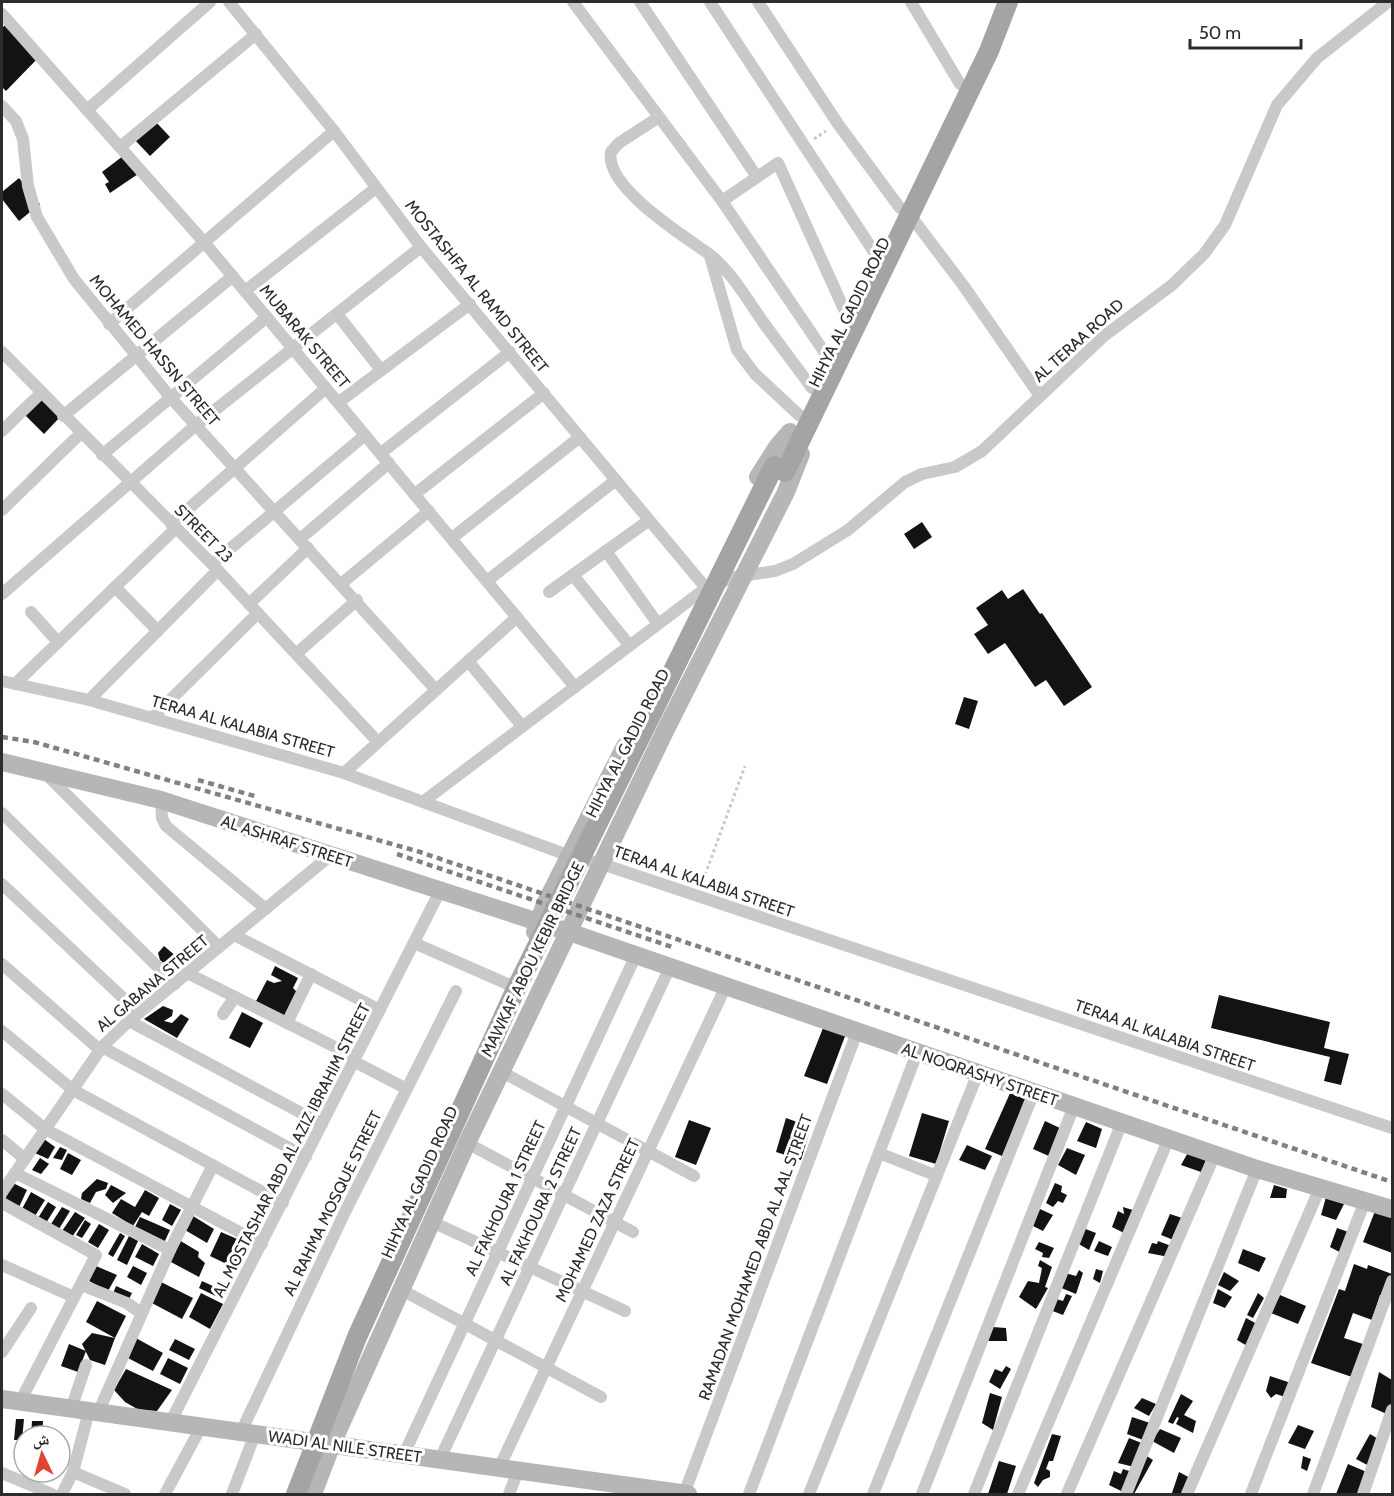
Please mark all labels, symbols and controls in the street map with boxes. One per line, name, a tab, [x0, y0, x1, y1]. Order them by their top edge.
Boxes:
scale bar	[1190, 12, 1301, 50]
text: 50 m	[1199, 22, 1241, 44]
street label: MOSTASHFA AL RAMD STREET	[401, 196, 552, 377]
street label: HIHYA AL GADID ROAD	[805, 234, 894, 390]
street label: MOHAMED HASSN STREET	[86, 271, 224, 430]
street label: MUBARAK STREET	[256, 280, 354, 392]
street label: AL TERAA ROAD	[1029, 295, 1127, 386]
street label: STREET 23	[171, 500, 237, 566]
street label: HIHYA AL GADID ROAD	[582, 666, 673, 821]
street label: TERAA AL KALABIA STREET	[149, 691, 337, 762]
street label: AL ASHRAF STREET	[219, 811, 355, 872]
street label: TERAA AL KALABIA STREET	[611, 842, 797, 921]
street label: MAWKAF ABOU KEBIR BRIDGE	[477, 859, 588, 1060]
street label: AL GABANA STREET	[93, 931, 212, 1036]
street label: TERAA AL KALABIA STREET	[1072, 996, 1258, 1075]
street label: AL MOSTASHAR ABD AL AZIZ IBRAHIM STREET	[209, 1000, 374, 1300]
street label: AL NOQRASHY STREET	[899, 1039, 1061, 1110]
street label: HIHYA AL GADID ROAD	[377, 1103, 462, 1261]
street label: AL RAHMA MOSQUE STREET	[279, 1107, 386, 1299]
street label: RAMADAN MOHAMED ABD AL AAL STREET	[695, 1111, 816, 1403]
street label: AL FAKHOURA 1 STREET	[461, 1117, 550, 1279]
street label: AL FAKHOURA 2 STREET	[496, 1124, 586, 1288]
street label: MOHAMED ZAZA STREET	[551, 1135, 644, 1305]
north arrow	[12, 1424, 72, 1484]
street label: WADI AL NILE STREET	[267, 1426, 423, 1467]
text: ش	[31, 1429, 50, 1450]

